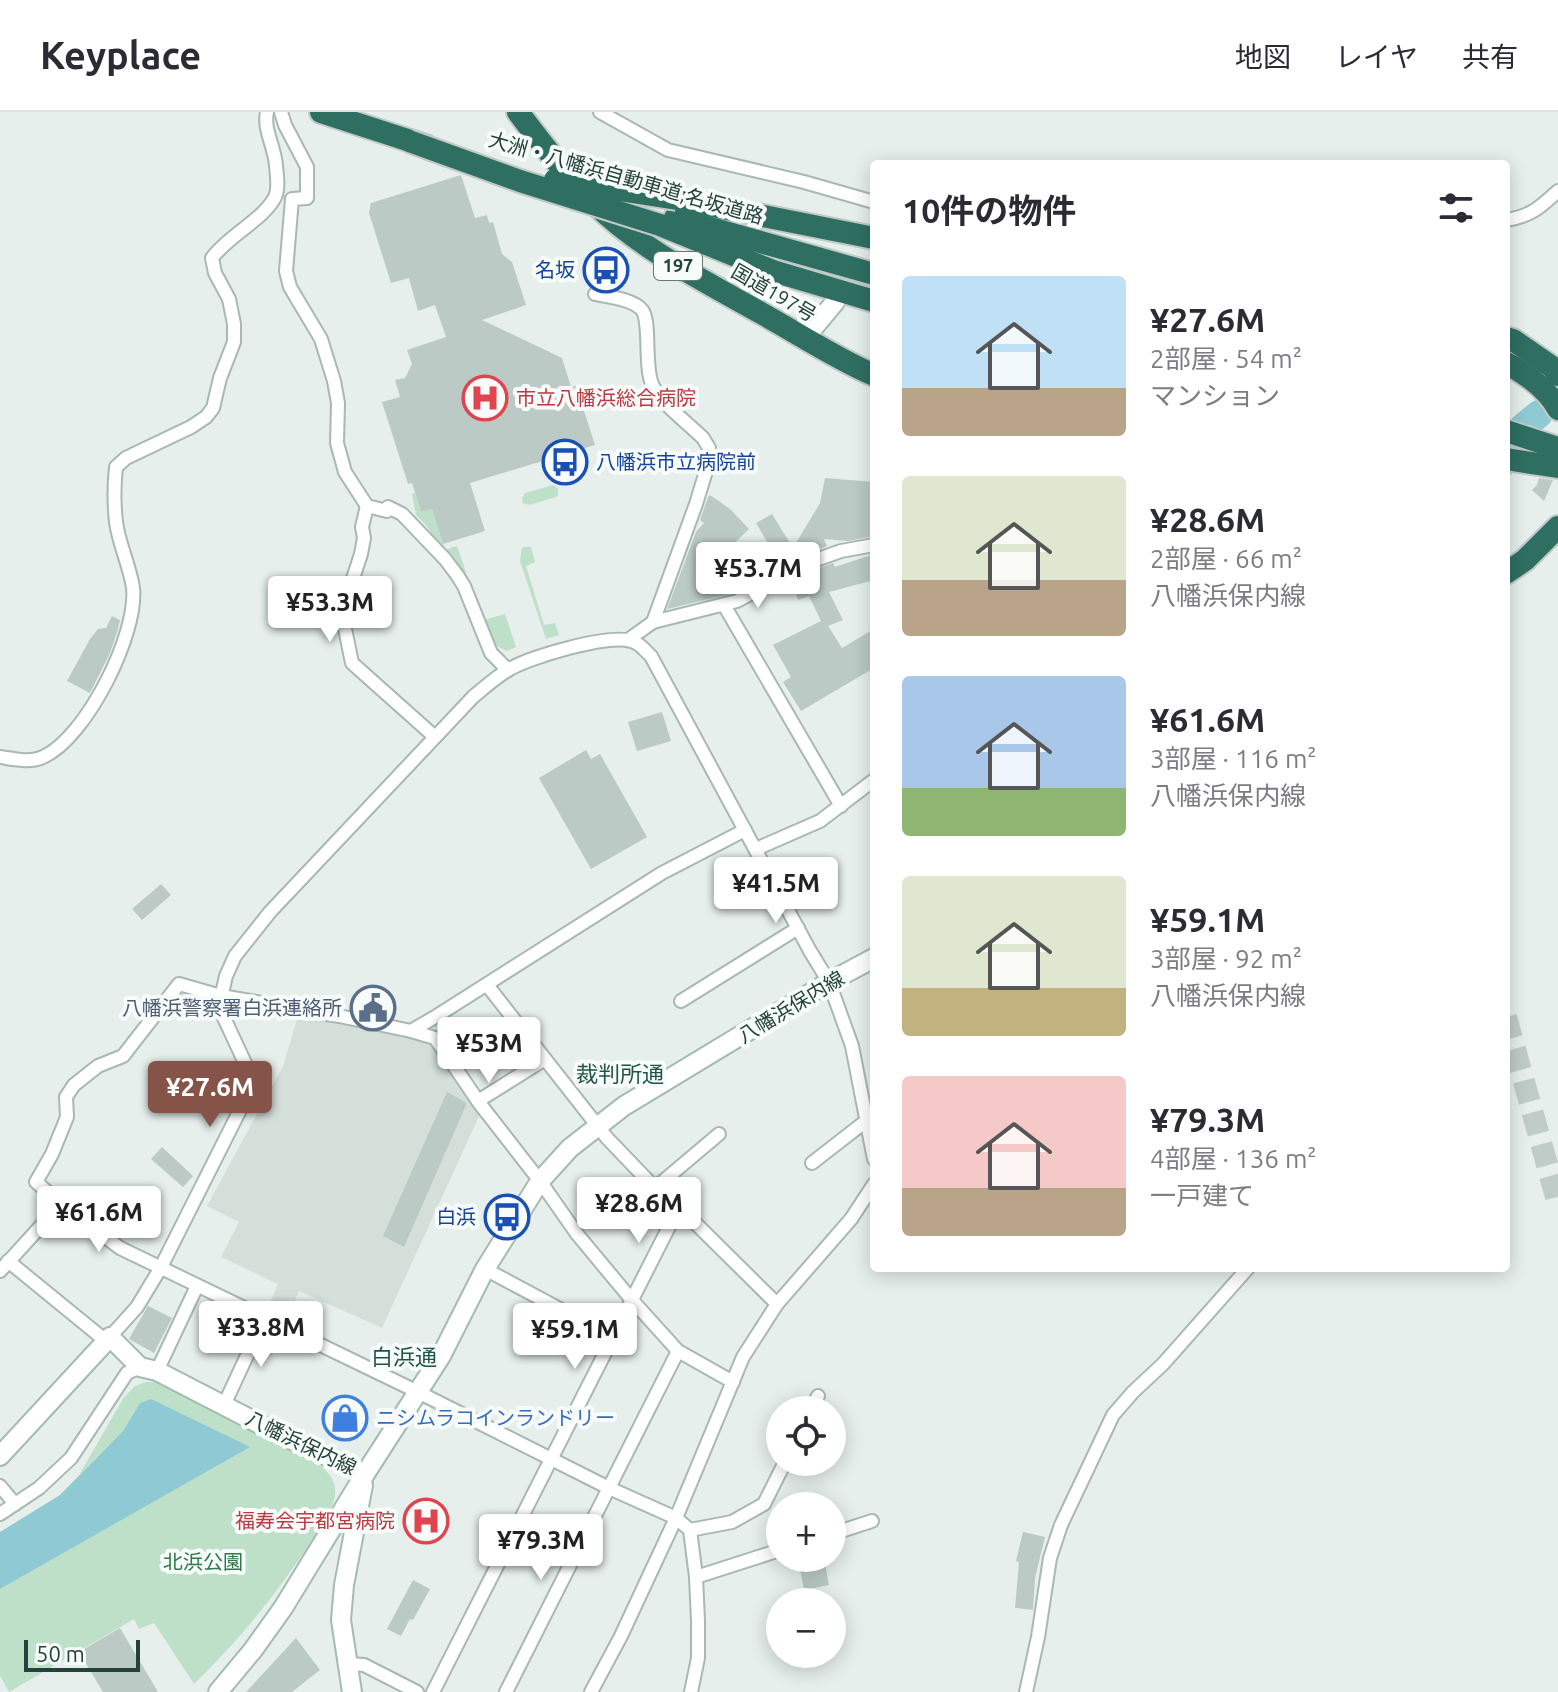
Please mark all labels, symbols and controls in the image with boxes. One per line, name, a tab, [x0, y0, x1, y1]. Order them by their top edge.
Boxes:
text: Keyplace	[40, 34, 201, 76]
text: 地図	[1235, 41, 1291, 72]
text: レイヤ	[1335, 41, 1418, 72]
text: 共有	[1462, 41, 1518, 72]
street label: 大洲・八幡浜自動車道;名坂道路	[486, 127, 766, 228]
icon: filters	[1434, 186, 1478, 230]
text: 10件の物件	[902, 191, 1076, 229]
bus stop icon: 名坂	[582, 246, 630, 294]
road number: 197	[654, 252, 702, 280]
place label: 名坂	[535, 258, 575, 281]
street label: 国道197号	[728, 259, 821, 326]
text: ¥27.6M	[1150, 300, 1265, 338]
icon: home	[966, 308, 1062, 404]
text: 2部屋 · 54 m²	[1150, 344, 1302, 373]
hospital icon: 市立八幡浜総合病院	[461, 374, 509, 422]
text: マンション	[1150, 381, 1280, 410]
place label: 市立八幡浜総合病院	[516, 386, 696, 409]
bus stop icon: 八幡浜市立病院前	[541, 438, 589, 486]
place label: 八幡浜市立病院前	[596, 450, 756, 473]
text: ¥28.6M	[1150, 500, 1265, 538]
icon: home	[966, 508, 1062, 604]
pin: ¥53.7M	[693, 542, 823, 610]
text: 2部屋 · 66 m²	[1150, 544, 1302, 573]
text: ¥53.7M	[714, 553, 802, 582]
pin: ¥53.3M	[265, 576, 395, 644]
text: 八幡浜保内線	[1150, 581, 1306, 610]
text: ¥53.3M	[286, 587, 374, 616]
text: ¥61.6M	[1150, 700, 1265, 738]
icon: home	[966, 708, 1062, 804]
text: 3部屋 · 116 m²	[1150, 744, 1317, 773]
text: 八幡浜保内線	[1150, 781, 1306, 810]
pin: ¥41.5M	[711, 857, 841, 925]
text: ¥41.5M	[732, 868, 820, 897]
text: ¥59.1M	[1150, 900, 1265, 938]
icon: home	[966, 908, 1062, 1004]
text: 3部屋 · 92 m²	[1150, 944, 1302, 973]
street label: 八幡浜保内線	[733, 966, 848, 1047]
text: 八幡浜保内線	[1150, 981, 1306, 1010]
public building icon: 八幡浜警察署白浜連絡所	[349, 984, 397, 1032]
place label: 八幡浜警察署白浜連絡所	[122, 996, 342, 1019]
pin: ¥53M	[442, 1017, 536, 1085]
text: ¥53M	[455, 1028, 523, 1057]
pin: ¥27.6M	[145, 1061, 275, 1129]
district label: 裁判所通	[576, 1061, 664, 1086]
text: ¥27.6M	[166, 1072, 254, 1101]
text: ¥79.3M	[1150, 1100, 1265, 1138]
icon: home	[966, 1108, 1062, 1204]
text: 4部屋 · 136 m²	[1150, 1144, 1317, 1173]
pin: ¥28.6M	[574, 1177, 704, 1245]
text: 一戸建て	[1150, 1181, 1254, 1210]
pin: ¥61.6M	[34, 1186, 164, 1254]
text: ¥28.6M	[595, 1188, 683, 1217]
bus stop icon: 白浜	[483, 1193, 531, 1241]
text: ¥61.6M	[55, 1197, 143, 1226]
place label: 白浜	[436, 1205, 476, 1228]
pin: ¥33.8M	[196, 1301, 326, 1369]
pin: ¥59.1M	[510, 1303, 640, 1371]
text: ¥33.8M	[217, 1312, 305, 1341]
text: ¥59.1M	[531, 1314, 619, 1343]
district label: 白浜通	[371, 1344, 437, 1369]
shop icon: ニシムラコインランドリー	[321, 1394, 369, 1442]
map controls	[766, 1396, 846, 1668]
button: locate	[766, 1396, 846, 1476]
street label: 八幡浜保内線	[242, 1406, 360, 1479]
place label: ニシムラコインランドリー	[376, 1406, 615, 1429]
button: +	[766, 1492, 846, 1572]
hospital icon: 福寿会宇都宮病院	[402, 1497, 450, 1545]
place label: 福寿会宇都宮病院	[235, 1509, 395, 1532]
pin: ¥79.3M	[476, 1514, 606, 1582]
text: ¥79.3M	[497, 1525, 585, 1554]
park label: 北浜公園	[163, 1550, 243, 1573]
button: −	[766, 1588, 846, 1668]
scale bar	[24, 1636, 140, 1672]
text: 50 m	[36, 1641, 85, 1666]

